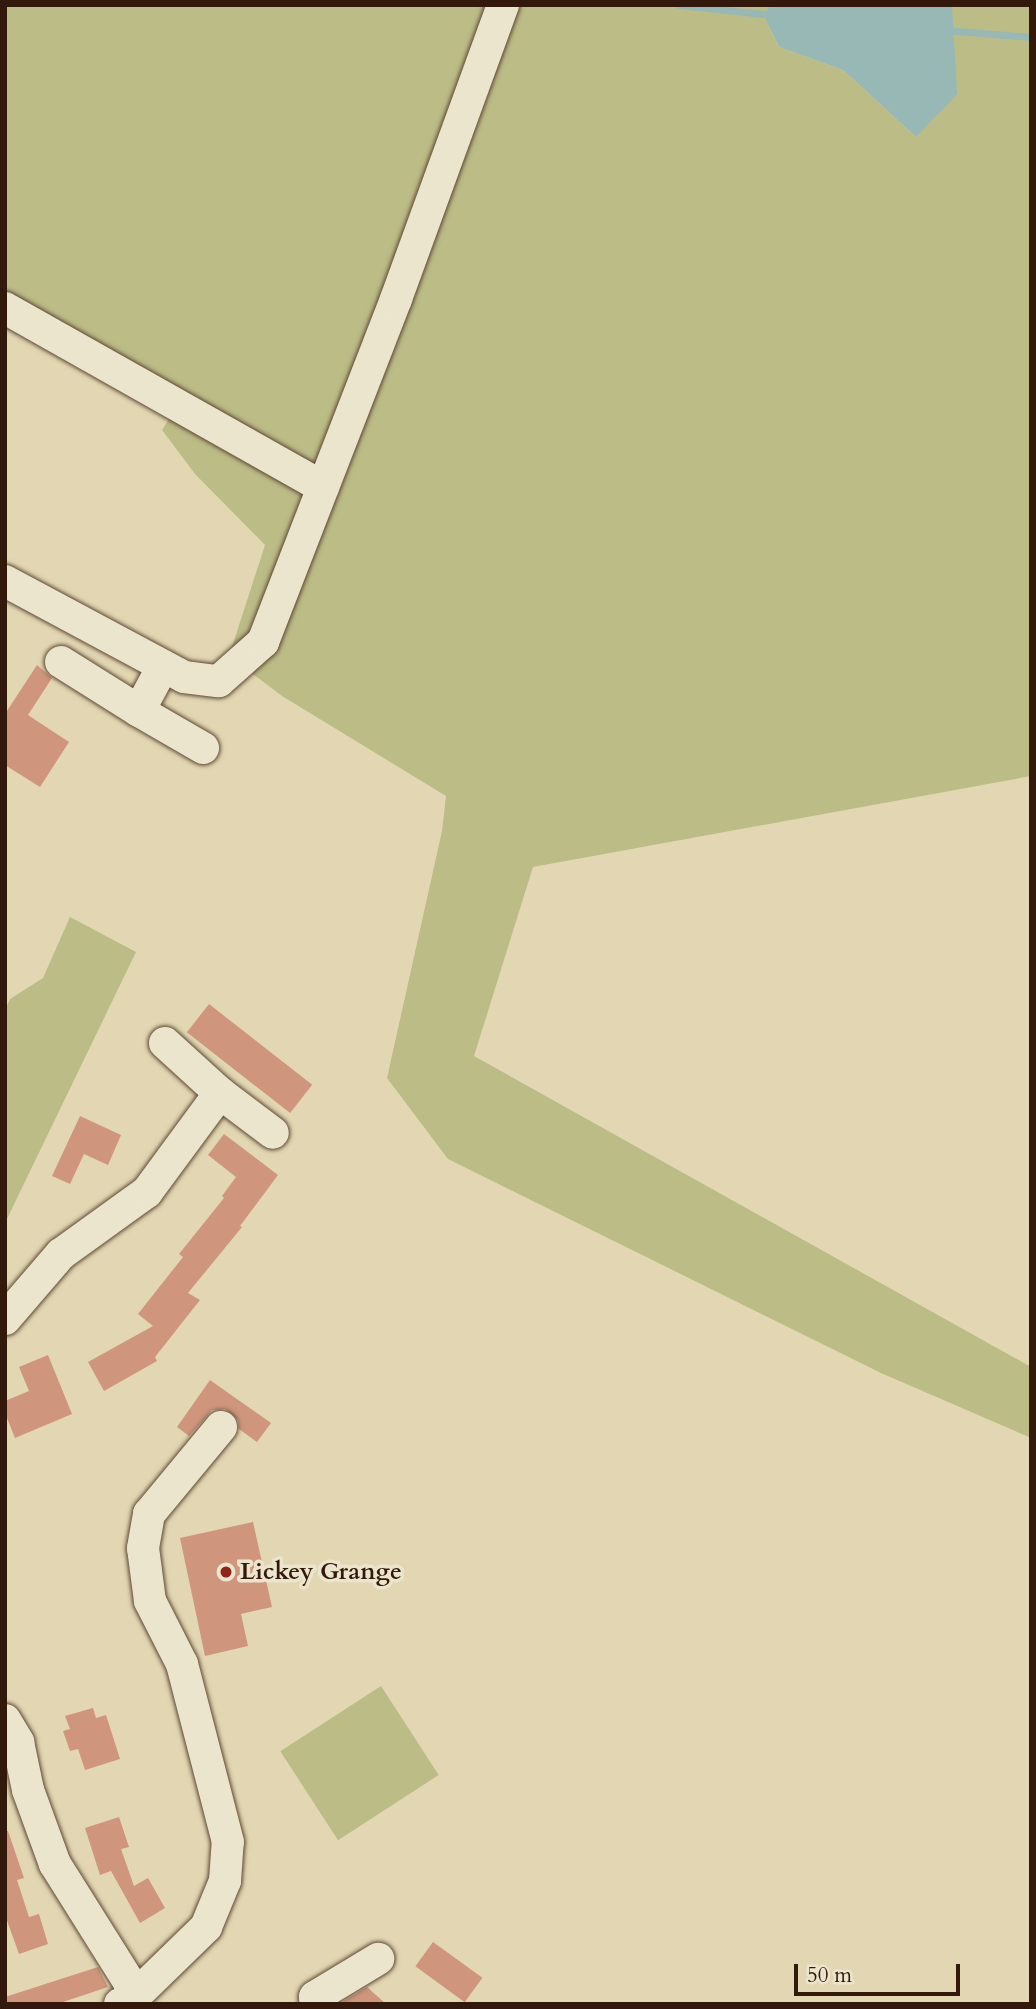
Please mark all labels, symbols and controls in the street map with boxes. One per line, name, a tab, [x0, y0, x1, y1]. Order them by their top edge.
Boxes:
place label: Lickey Grange	[240, 1558, 402, 1586]
marker: Lickey Grange	[218, 1564, 234, 1580]
scale bar	[798, 1950, 964, 1994]
text: 50 m	[807, 1961, 852, 1990]

